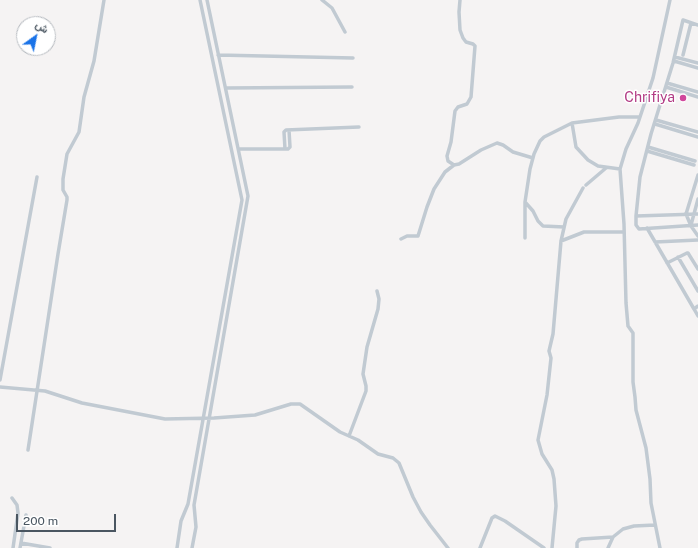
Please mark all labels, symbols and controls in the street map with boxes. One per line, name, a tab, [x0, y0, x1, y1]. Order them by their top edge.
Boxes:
north arrow	[16, 16, 56, 56]
text: ش	[33, 18, 51, 35]
place label: Chrifiya	[624, 90, 675, 106]
marker: Chrifiya	[678, 93, 688, 103]
scale bar	[18, 506, 118, 532]
text: 200 m	[23, 514, 58, 528]

